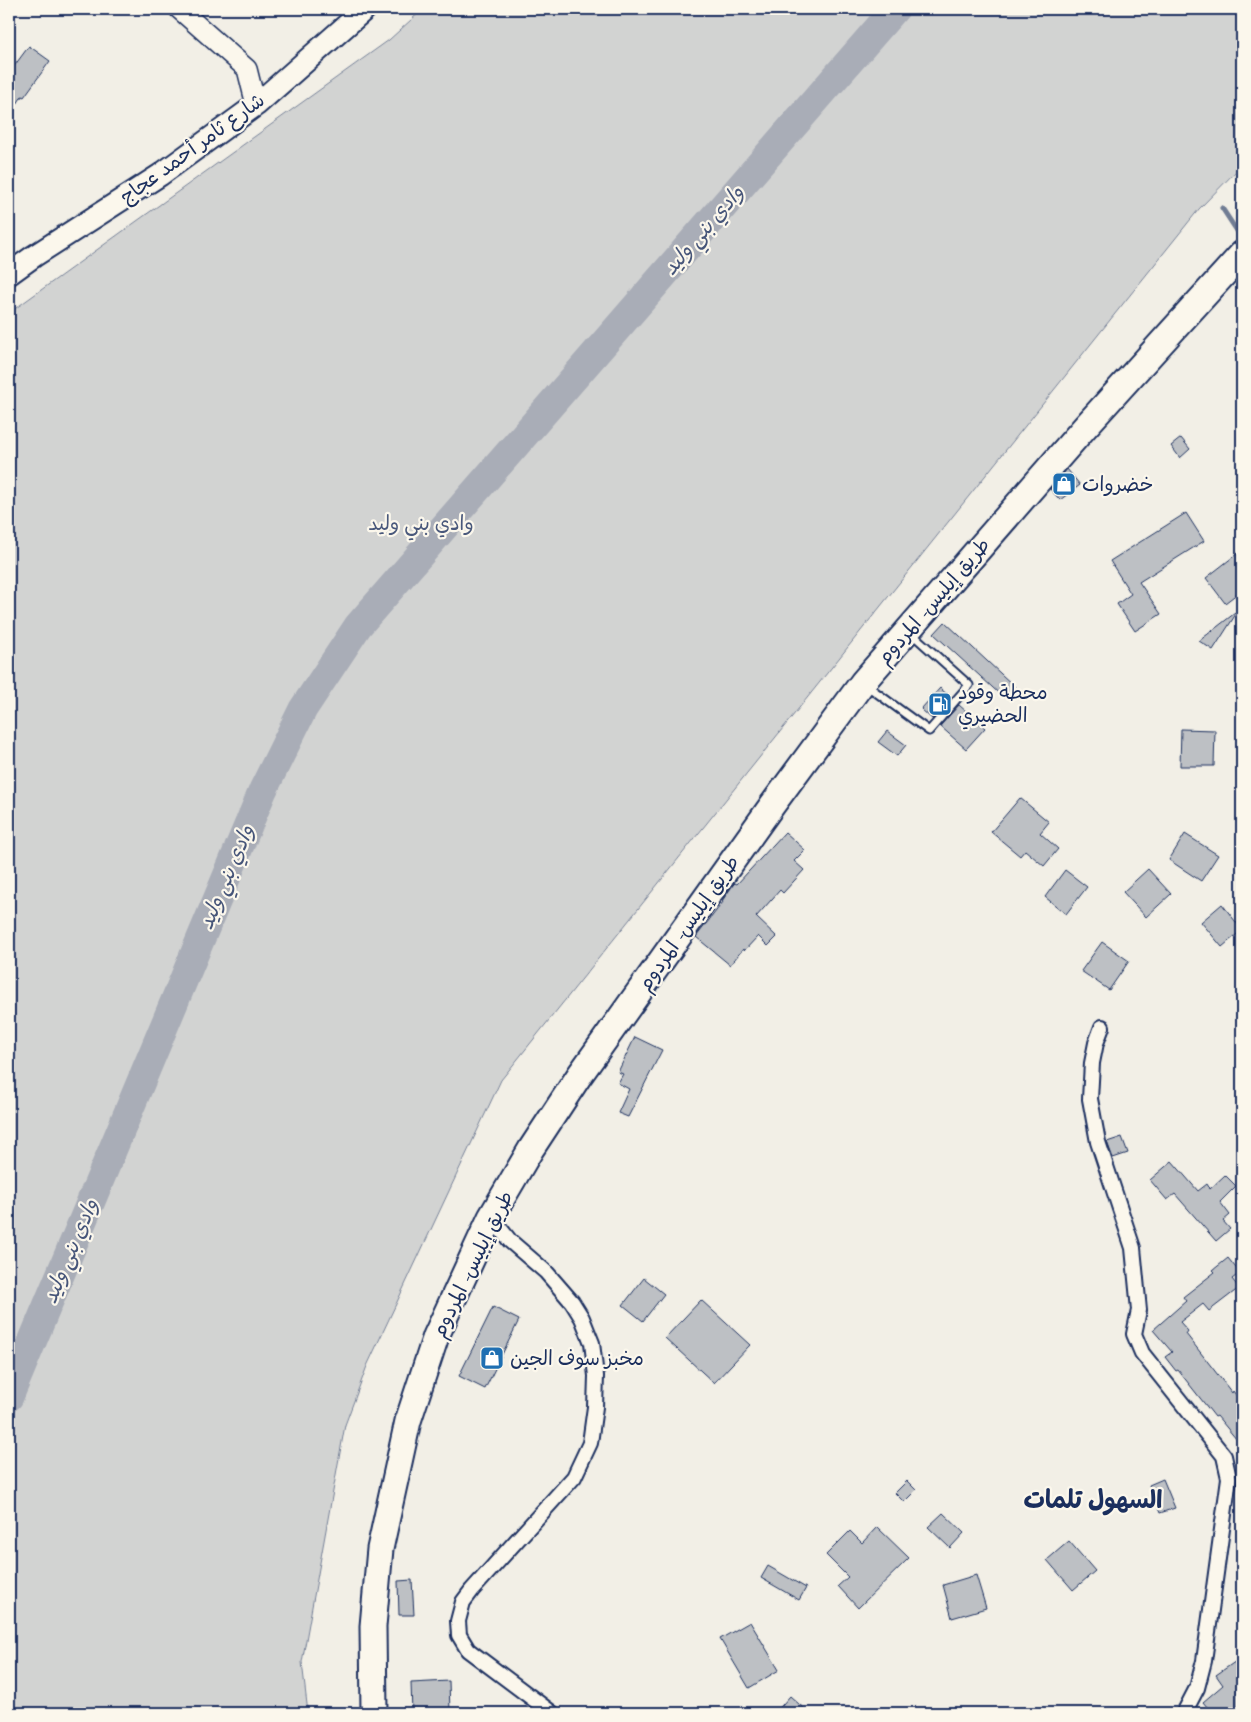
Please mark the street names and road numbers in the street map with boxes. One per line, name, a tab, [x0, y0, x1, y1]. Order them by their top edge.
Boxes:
street label: شارع ثامر أحمد عجاج	[115, 88, 270, 210]
street label: طريق إيليس- المردوم	[871, 533, 998, 672]
street label: طريق إيليس- المردوم	[632, 850, 747, 998]
street label: طريق إيليس- المردوم	[426, 1187, 522, 1343]

